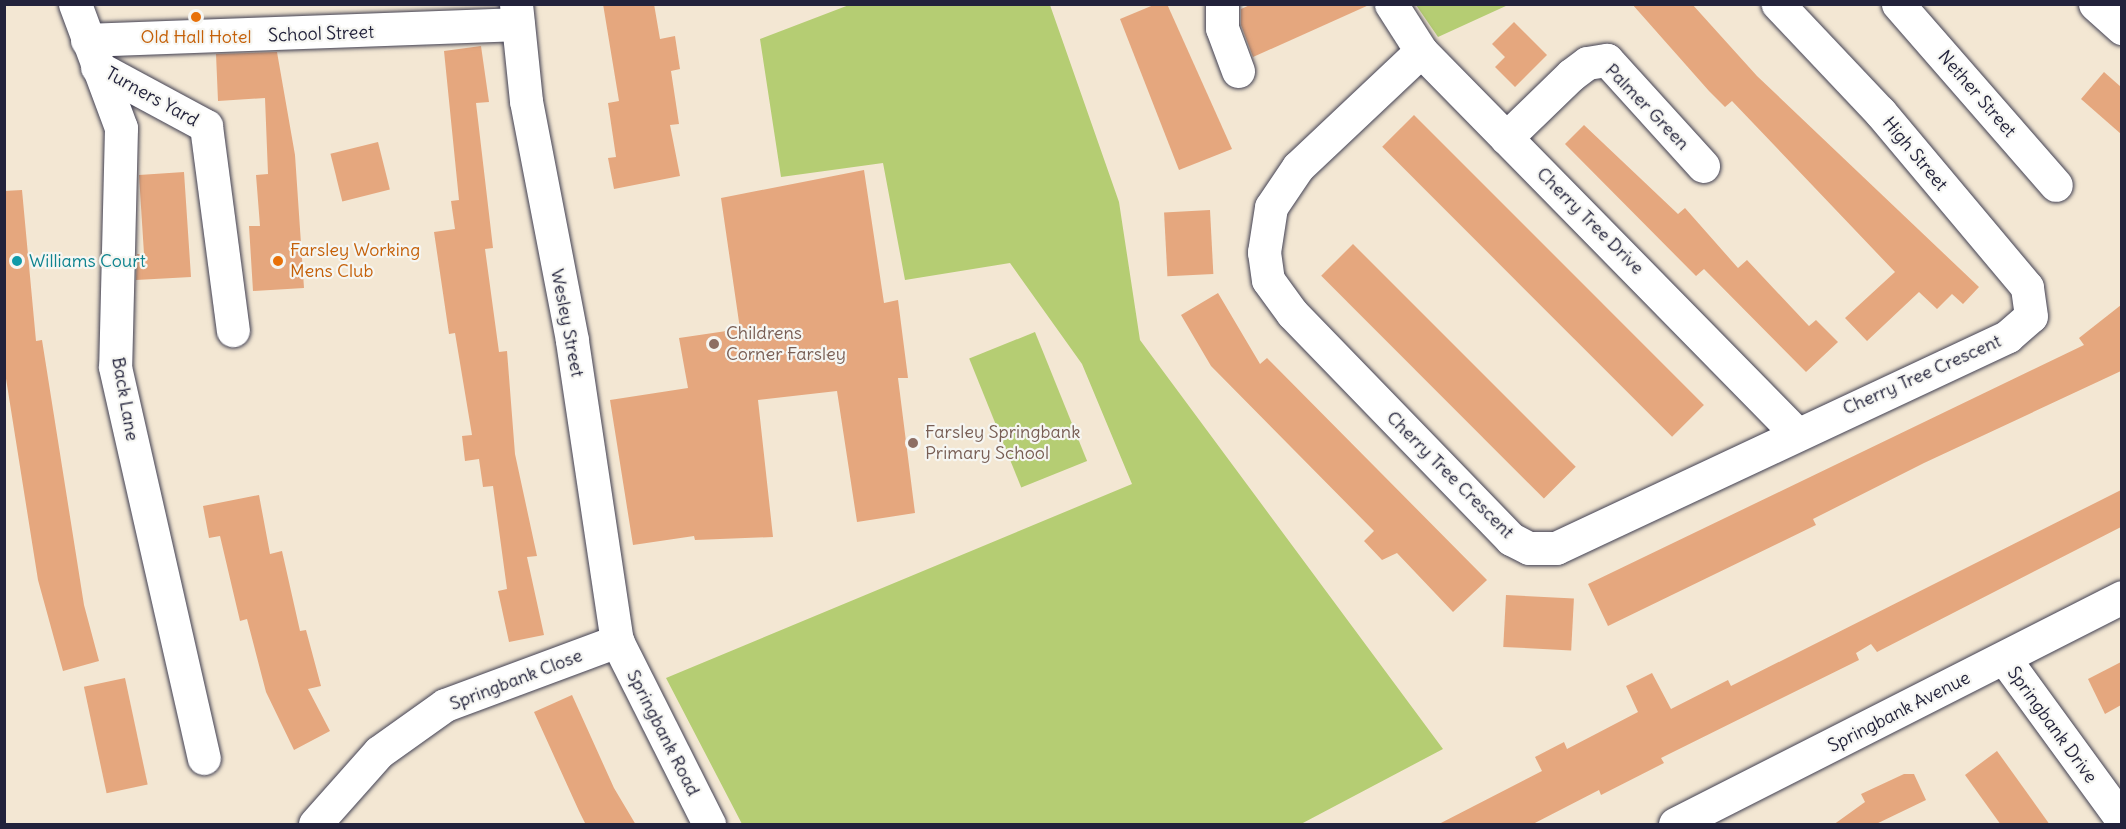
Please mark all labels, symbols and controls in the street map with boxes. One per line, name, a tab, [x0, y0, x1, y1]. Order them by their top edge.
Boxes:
marker: Old Hall Hotel	[189, 10, 203, 24]
street label: School Street	[268, 21, 374, 47]
place label: Old Hall Hotel	[141, 26, 251, 48]
street label: Nether Street	[1933, 46, 2021, 142]
street label: Palmer Green	[1601, 59, 1693, 155]
street label: Turners Yard	[102, 63, 202, 131]
street label: High Street	[1878, 113, 1952, 195]
street label: Cherry Tree Drive	[1532, 163, 1648, 279]
place label: Farsley Working Mens Club	[290, 240, 420, 282]
place label: Williams Court	[29, 250, 146, 272]
marker: Williams Court	[10, 254, 24, 268]
marker: Farsley Working Mens Club	[271, 254, 285, 268]
street label: Wesley Street	[546, 267, 588, 379]
place label: Childrens Corner Farsley	[726, 323, 846, 366]
street label: Cherry Tree Crescent	[1839, 330, 2005, 420]
marker: Childrens Corner Farsley	[707, 337, 721, 351]
street label: Back Lane	[107, 355, 143, 443]
street label: Cherry Tree Crescent	[1382, 407, 1518, 543]
place label: Farsley Springbank Primary School	[925, 422, 1080, 464]
marker: Farsley Springbank Primary School	[906, 436, 920, 450]
street label: Springbank Close	[447, 645, 585, 715]
street label: Springbank Drive	[2002, 663, 2102, 787]
street label: Springbank Road	[622, 666, 704, 800]
street label: Springbank Avenue	[1824, 667, 1974, 757]

